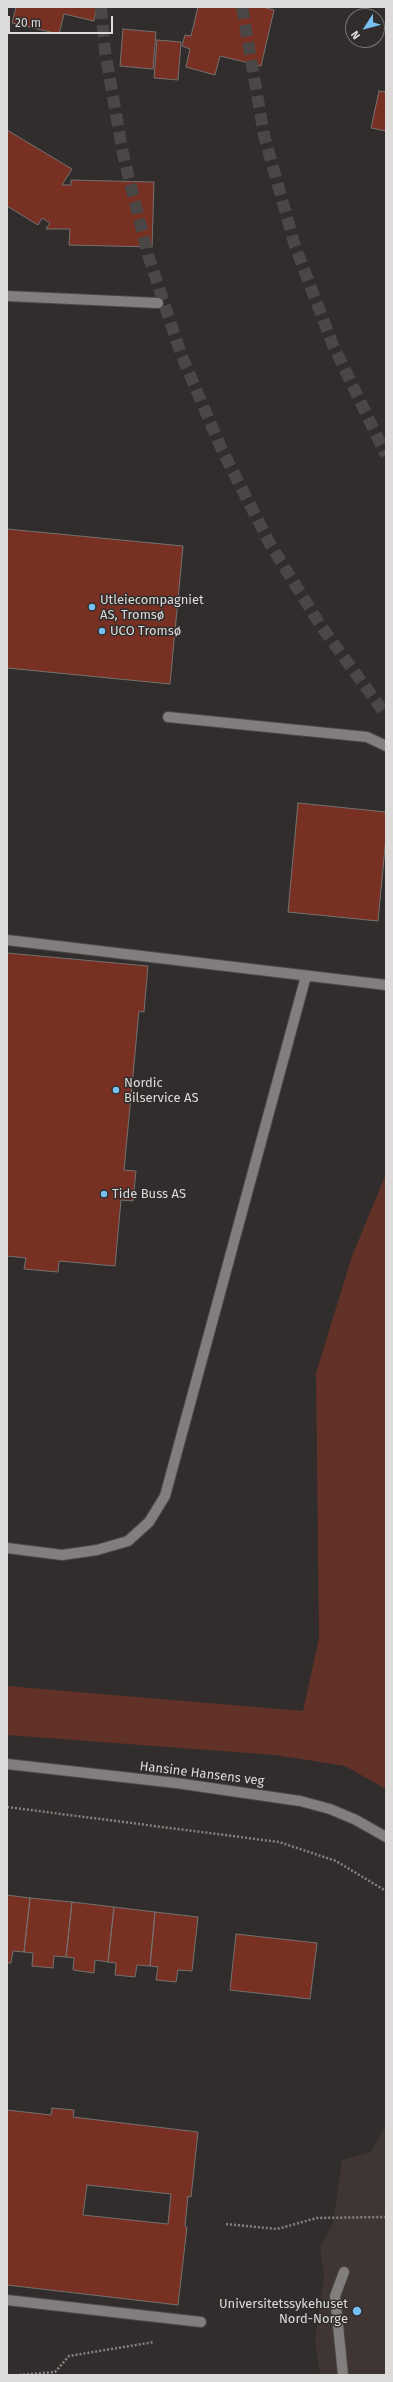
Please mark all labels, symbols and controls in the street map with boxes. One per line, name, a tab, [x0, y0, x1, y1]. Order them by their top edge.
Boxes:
scale bar	[10, 8, 115, 34]
north arrow	[345, 8, 385, 48]
text: 20 m	[15, 16, 41, 30]
text: N	[348, 28, 363, 42]
place label: Utleiecompagniet AS, Tromsø	[100, 592, 204, 623]
marker: Utleiecompagniet AS, Tromsø	[87, 602, 97, 612]
place label: UCO Tromsø	[110, 623, 181, 639]
marker: UCO Tromsø	[97, 626, 107, 636]
place label: Nordic Bilservice AS	[124, 1075, 199, 1106]
marker: Nordic Bilservice AS	[111, 1085, 121, 1095]
place label: Tide Buss AS	[112, 1186, 186, 1202]
marker: Tide Buss AS	[99, 1189, 109, 1199]
street label: Hansine Hansens veg	[139, 1759, 265, 1789]
place label: Universitetssykehuset Nord-Norge	[219, 2296, 348, 2327]
marker: Universitetssykehuset Nord-Norge	[351, 2305, 363, 2317]

